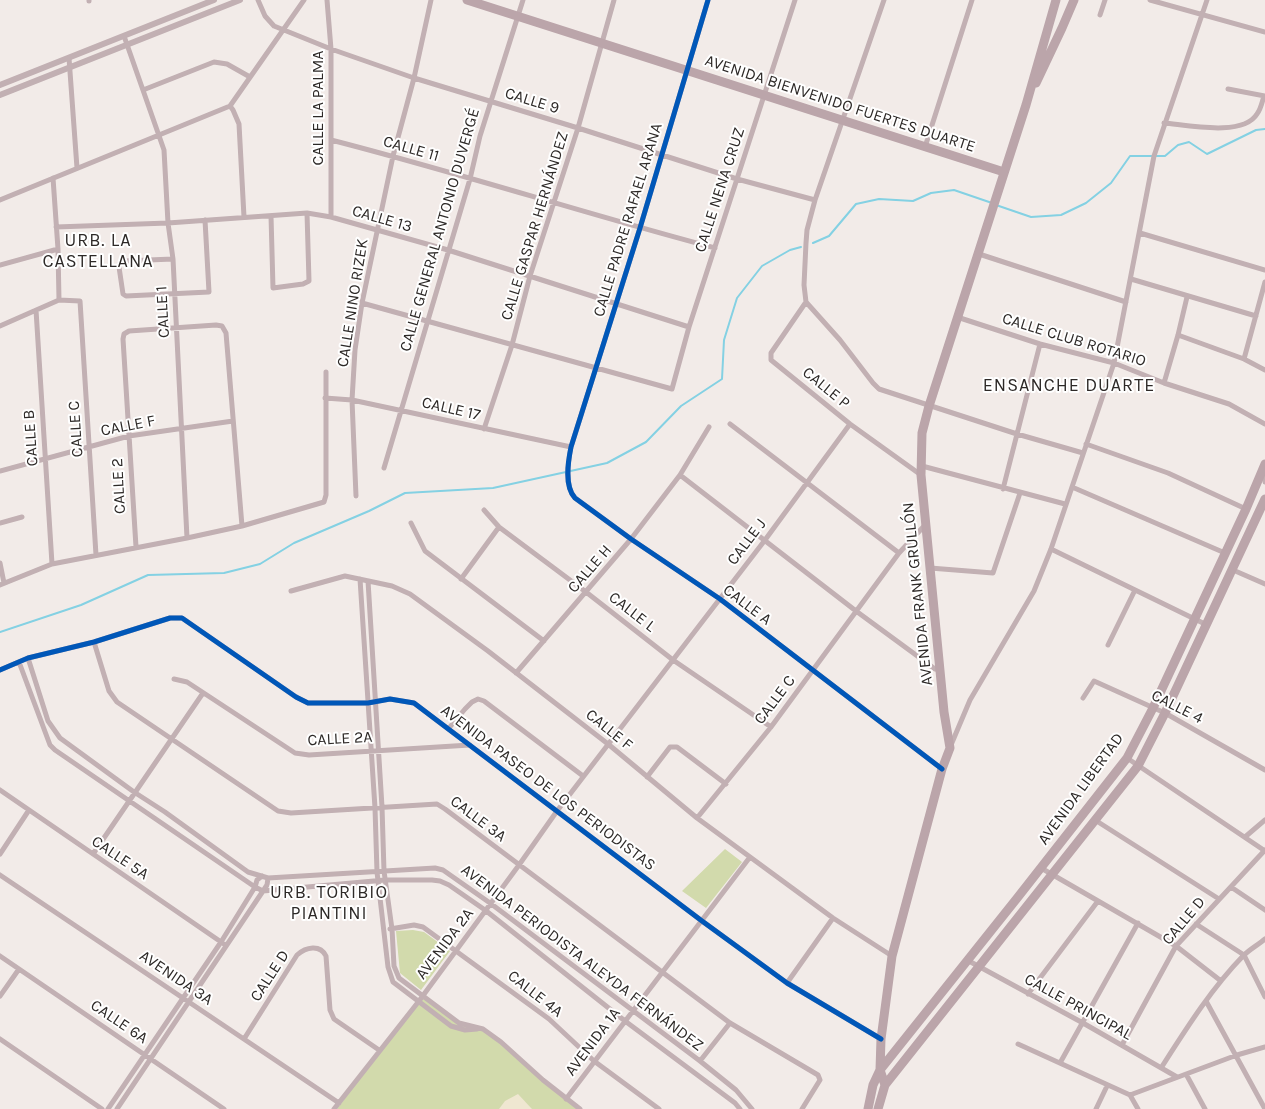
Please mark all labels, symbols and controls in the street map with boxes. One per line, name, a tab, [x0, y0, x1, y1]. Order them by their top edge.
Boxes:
street label: CALLE LA PALMA	[308, 51, 328, 165]
street label: AVENIDA BIENVENIDO FUERTES DUARTE	[702, 51, 978, 157]
street label: CALLE 9	[502, 84, 562, 118]
street label: CALLE GENERAL ANTONIO DUVERGÉ	[396, 106, 484, 354]
street label: CALLE PADRE RAFAEL ARANA	[589, 121, 667, 319]
street label: CALLE NENA CRUZ	[691, 125, 749, 255]
street label: CALLE GASPAR HERNÁNDEZ	[497, 129, 573, 323]
street label: CALLE 11	[381, 132, 441, 166]
street label: CALLE 13	[350, 201, 414, 237]
district label: URB. LA CASTELLANA	[41, 230, 155, 272]
street label: CALLE NINO RIZEK	[333, 237, 373, 369]
street label: CALLE 1	[152, 286, 174, 338]
street label: CALLE CLUB ROTARIO	[1000, 309, 1148, 371]
street label: CALLE P	[798, 363, 854, 413]
district label: ENSANCHE DUARTE	[981, 375, 1157, 397]
street label: CALLE 17	[420, 393, 482, 425]
street label: CALLE C	[64, 400, 88, 458]
street label: CALLE B	[19, 409, 43, 467]
street label: CALLE F	[99, 411, 157, 441]
street label: CALLE 2	[108, 458, 130, 514]
street label: AVENIDA FRANK GRULLÓN	[899, 501, 937, 687]
street label: CALLE J	[723, 515, 771, 569]
street label: CALLE H	[564, 541, 616, 597]
street label: CALLE A	[719, 580, 775, 630]
street label: CALLE L	[605, 588, 659, 636]
street label: CALLE C	[750, 672, 800, 728]
street label: CALLE 4	[1148, 686, 1206, 728]
street label: AVENIDA PASEO DE LOS PERIODISTAS	[437, 701, 659, 875]
street label: CALLE F	[582, 705, 636, 755]
street label: CALLE 2A	[307, 728, 373, 750]
street label: AVENIDA LIBERTAD	[1034, 729, 1128, 849]
street label: CALLE 3A	[446, 792, 510, 846]
street label: CALLE 5A	[88, 832, 152, 884]
street label: AVENIDA PERIODISTA ALEYDA FERNÁNDEZ	[457, 861, 707, 1055]
district label: URB. TORIBIO PIANTINI	[269, 882, 389, 924]
street label: CALLE D	[1158, 893, 1210, 949]
street label: AVENIDA 2A	[412, 905, 478, 983]
street label: AVENIDA 3A	[136, 946, 216, 1010]
street label: CALLE D	[246, 947, 294, 1005]
street label: CALLE 4A	[504, 966, 566, 1022]
street label: CALLE PRINCIPAL	[1021, 970, 1135, 1044]
street label: CALLE 6A	[87, 996, 151, 1048]
street label: AVENIDA 1A	[561, 1004, 625, 1080]

